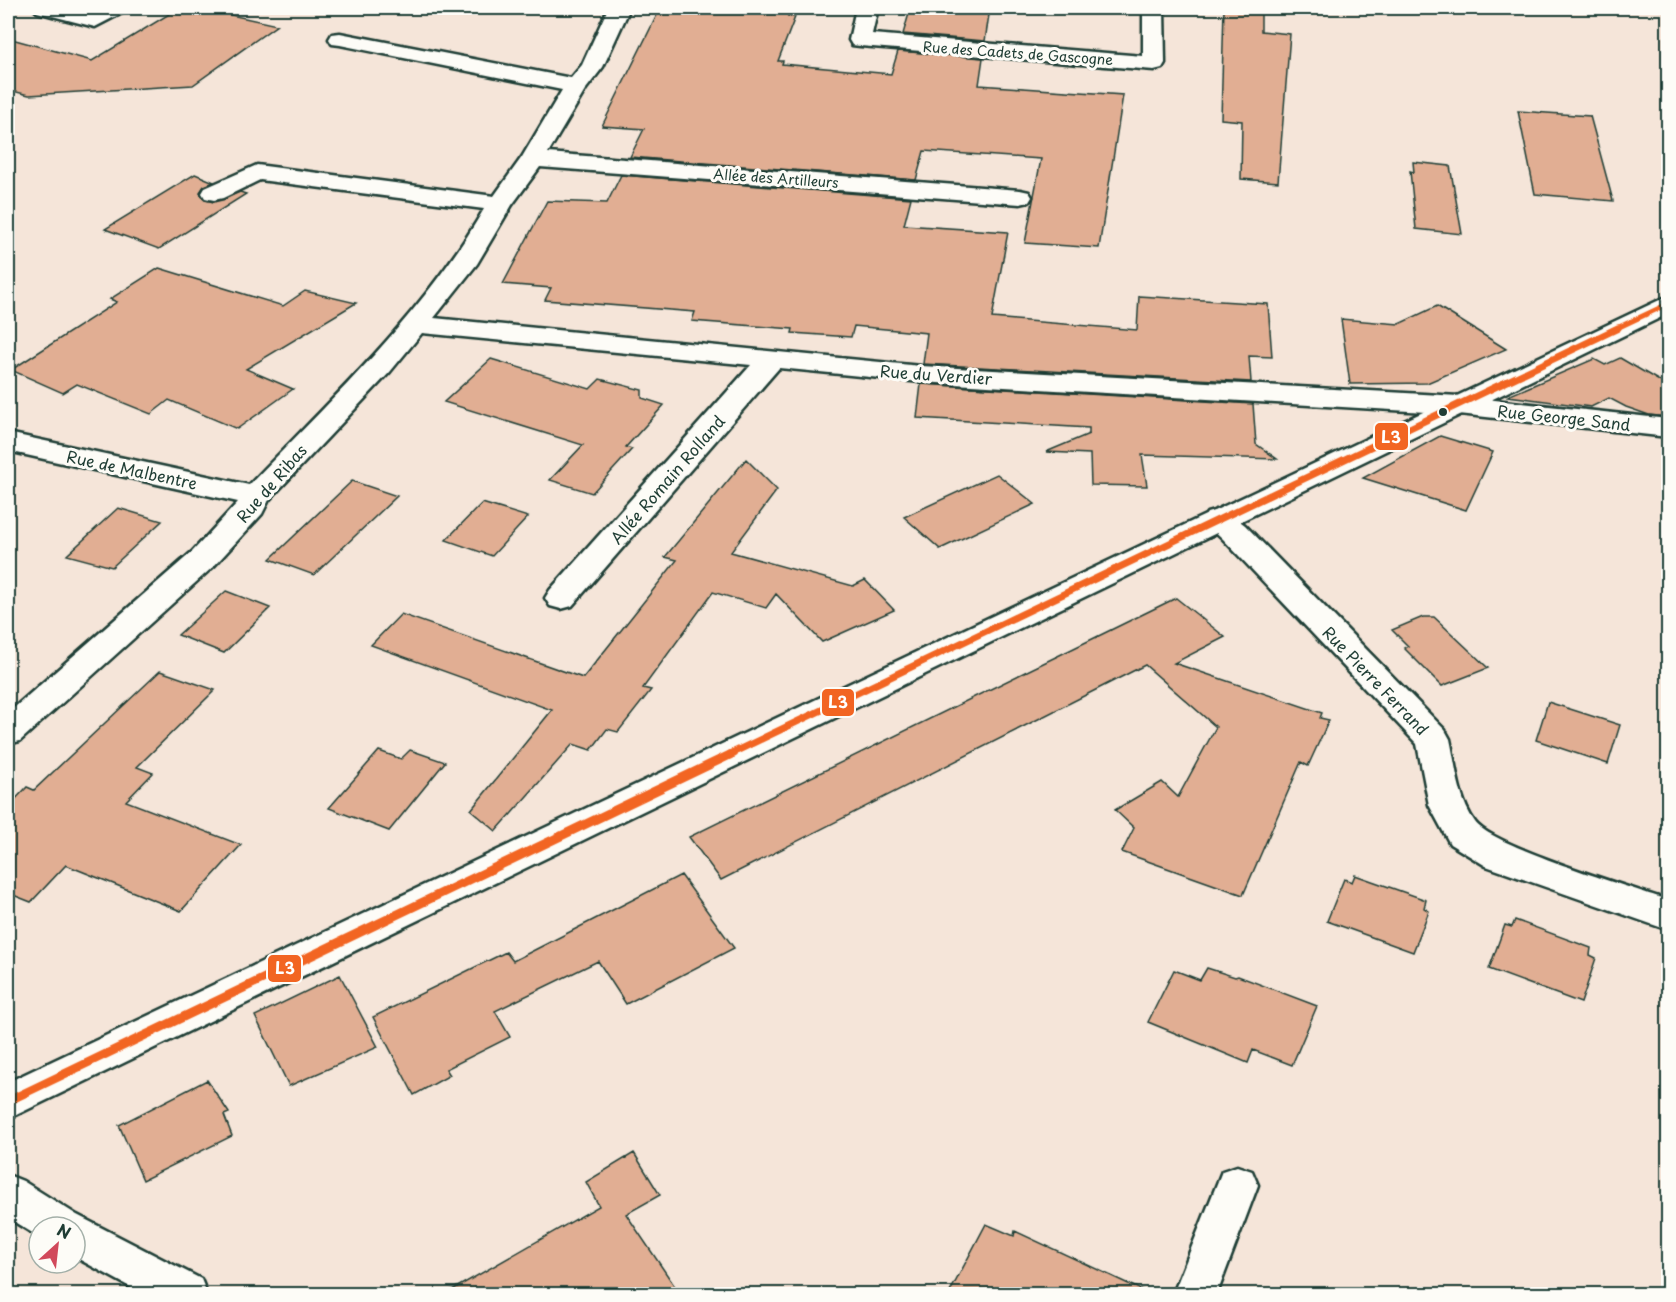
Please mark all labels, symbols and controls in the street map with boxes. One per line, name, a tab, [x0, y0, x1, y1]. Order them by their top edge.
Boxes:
street label: Rue des Cadets de Gascogne	[922, 36, 1114, 70]
street label: Allée des Artilleurs	[713, 163, 839, 193]
street label: Rue du Verdier	[879, 358, 994, 390]
street label: Rue George Sand	[1496, 398, 1632, 436]
unlabelled marker	[1437, 406, 1449, 418]
street label: Allée Romain Rolland	[604, 409, 730, 549]
line badge: L3	[1374, 422, 1409, 451]
text: L3	[1381, 424, 1401, 448]
street label: Rue de Ribas	[230, 439, 312, 527]
street label: Rue de Malbentre	[65, 443, 199, 495]
street label: Rue Pierre Ferrand	[1318, 620, 1434, 740]
line badge: L3	[821, 688, 855, 717]
text: L3	[828, 689, 848, 713]
line badge: L3	[267, 954, 302, 983]
text: L3	[275, 955, 295, 979]
north arrow	[27, 1215, 87, 1275]
text: N	[53, 1217, 75, 1244]

